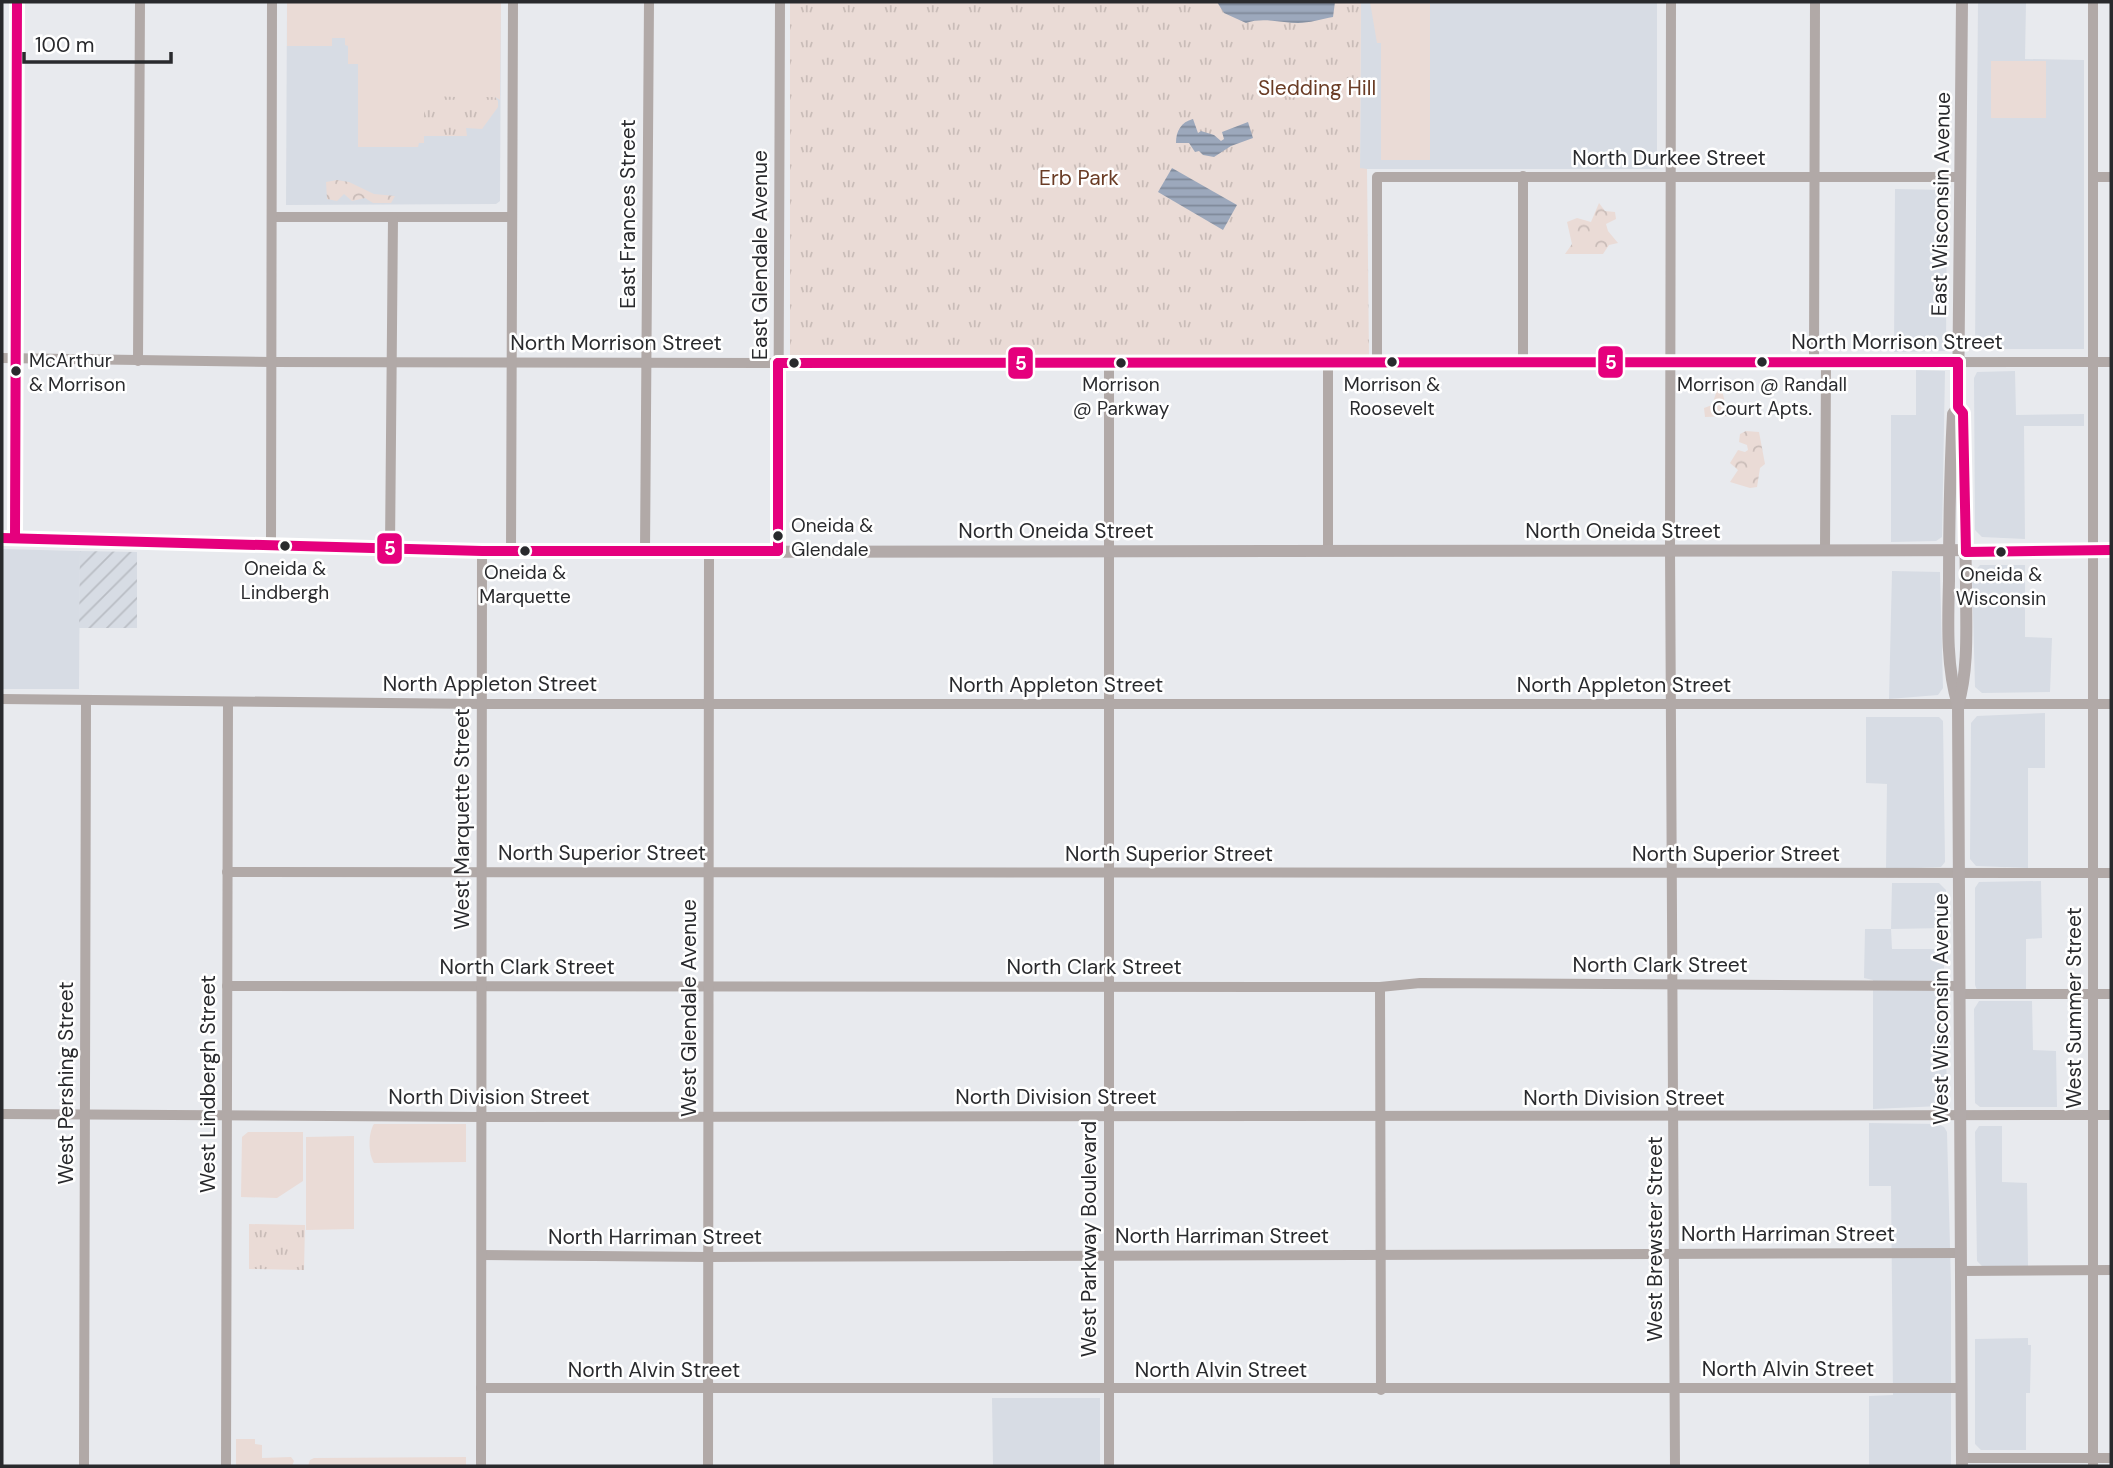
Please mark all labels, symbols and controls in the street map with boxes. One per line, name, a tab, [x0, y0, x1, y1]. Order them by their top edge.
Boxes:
scale bar	[24, 21, 172, 65]
text: 100 m	[35, 31, 95, 59]
park label: Sledding Hill	[1258, 74, 1376, 102]
street label: East Wisconsin Avenue	[1925, 92, 1957, 316]
street label: East Frances Street	[614, 119, 642, 309]
street label: North Durkee Street	[1572, 144, 1766, 172]
street label: East Glendale Avenue	[746, 150, 774, 360]
park label: Erb Park	[1039, 164, 1119, 192]
street label: North Morrison Street	[1791, 328, 2003, 356]
street label: North Morrison Street	[510, 329, 722, 357]
line badge: 5	[1597, 345, 1624, 379]
line badge: 5	[1007, 346, 1034, 380]
place label: McArthur & Morrison	[29, 348, 126, 397]
text: 5	[1605, 350, 1617, 375]
text: 5	[1015, 351, 1027, 376]
marker: Morrison & Roosevelt	[1385, 355, 1399, 369]
marker: Morrison @ Randall Court Apts.	[1755, 355, 1769, 369]
unlabelled marker	[787, 356, 801, 370]
marker: Morrison @ Parkway	[1114, 356, 1128, 370]
marker: McArthur & Morrison	[9, 364, 23, 378]
place label: Morrison @ Parkway	[1073, 372, 1170, 421]
place label: Morrison & Roosevelt	[1344, 372, 1440, 421]
place label: Morrison @ Randall Court Apts.	[1677, 372, 1847, 421]
place label: Oneida & Glendale	[791, 513, 873, 562]
street label: North Oneida Street	[958, 517, 1154, 545]
street label: North Oneida Street	[1525, 517, 1721, 545]
marker: Oneida & Glendale	[771, 529, 785, 543]
line badge: 5	[376, 532, 403, 565]
text: 5	[384, 536, 396, 561]
marker: Oneida & Lindbergh	[278, 539, 292, 553]
marker: Oneida & Marquette	[518, 544, 532, 558]
marker: Oneida & Wisconsin	[1994, 545, 2008, 559]
place label: Oneida & Lindbergh	[241, 556, 329, 605]
place label: Oneida & Marquette	[479, 560, 571, 609]
place label: Oneida & Wisconsin	[1956, 562, 2046, 611]
street label: North Appleton Street	[383, 670, 597, 698]
street label: North Appleton Street	[949, 671, 1163, 699]
street label: North Appleton Street	[1517, 671, 1731, 699]
street label: West Marquette Street	[448, 708, 476, 930]
street label: North Superior Street	[498, 839, 706, 867]
street label: North Superior Street	[1065, 840, 1273, 868]
street label: North Superior Street	[1632, 840, 1840, 868]
street label: West Wisconsin Avenue	[1927, 893, 1955, 1125]
street label: West Glendale Avenue	[675, 899, 703, 1117]
street label: West Summer Street	[2060, 907, 2088, 1109]
street label: North Clark Street	[1572, 951, 1748, 979]
street label: North Clark Street	[439, 953, 615, 981]
street label: North Clark Street	[1006, 953, 1182, 981]
street label: West Lindbergh Street	[194, 975, 222, 1193]
street label: West Pershing Street	[52, 982, 80, 1184]
street label: North Division Street	[388, 1083, 590, 1111]
street label: North Division Street	[955, 1083, 1157, 1111]
street label: North Division Street	[1523, 1084, 1725, 1112]
street label: West Parkway Boulevard	[1075, 1121, 1103, 1357]
street label: West Brewster Street	[1641, 1136, 1669, 1342]
street label: North Harriman Street	[1681, 1220, 1895, 1248]
street label: North Harriman Street	[1115, 1222, 1329, 1250]
street label: North Harriman Street	[548, 1223, 762, 1251]
street label: North Alvin Street	[1702, 1355, 1874, 1383]
street label: North Alvin Street	[568, 1356, 740, 1384]
street label: North Alvin Street	[1135, 1356, 1307, 1384]

